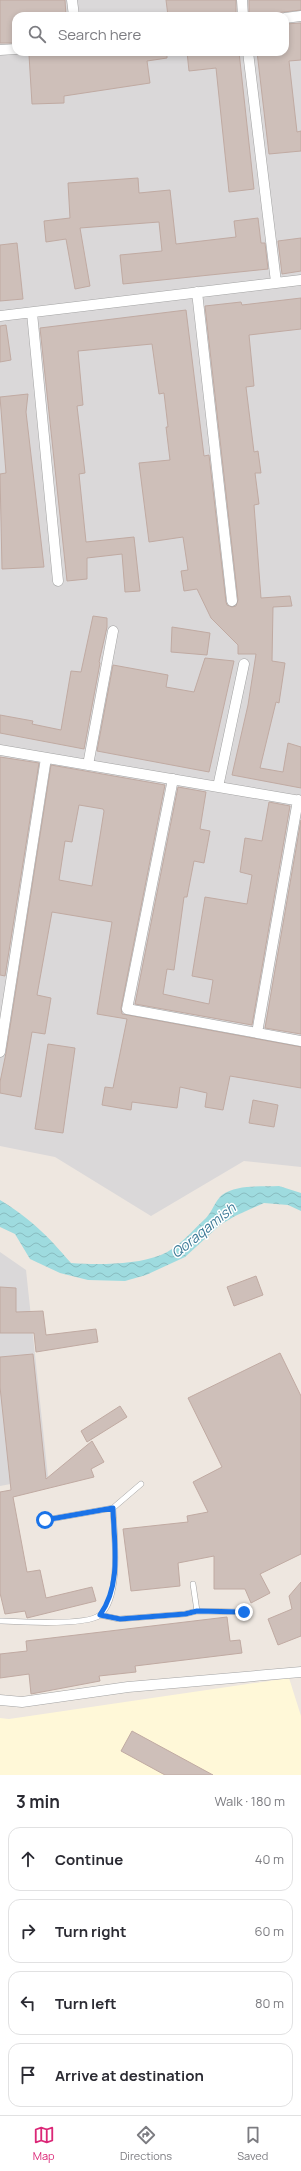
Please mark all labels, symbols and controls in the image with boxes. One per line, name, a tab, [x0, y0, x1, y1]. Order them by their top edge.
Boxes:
search box	[12, 12, 289, 56]
icon: search	[26, 23, 48, 45]
text: Search here	[58, 24, 141, 45]
water label: Qoraqamish	[167, 1198, 240, 1262]
route start	[36, 1511, 54, 1529]
route end	[235, 1603, 253, 1621]
text: 3 min	[16, 1790, 60, 1813]
text: Walk · 180 m	[214, 1792, 285, 1810]
icon: ahead	[17, 1848, 39, 1870]
text: Continue	[55, 1849, 123, 1870]
text: 40 m	[255, 1850, 284, 1868]
icon: right	[17, 1920, 39, 1942]
text: Turn right	[55, 1921, 126, 1942]
text: 60 m	[254, 1922, 284, 1940]
icon: left	[17, 1992, 39, 2014]
text: Turn left	[55, 1993, 117, 2014]
text: 80 m	[255, 1994, 284, 2012]
icon: arrive	[17, 2064, 39, 2086]
text: Arrive at destination	[55, 2065, 204, 2086]
tab: Map	[33, 2124, 55, 2163]
tab: Directions	[120, 2124, 172, 2163]
tab: Saved	[237, 2124, 268, 2163]

